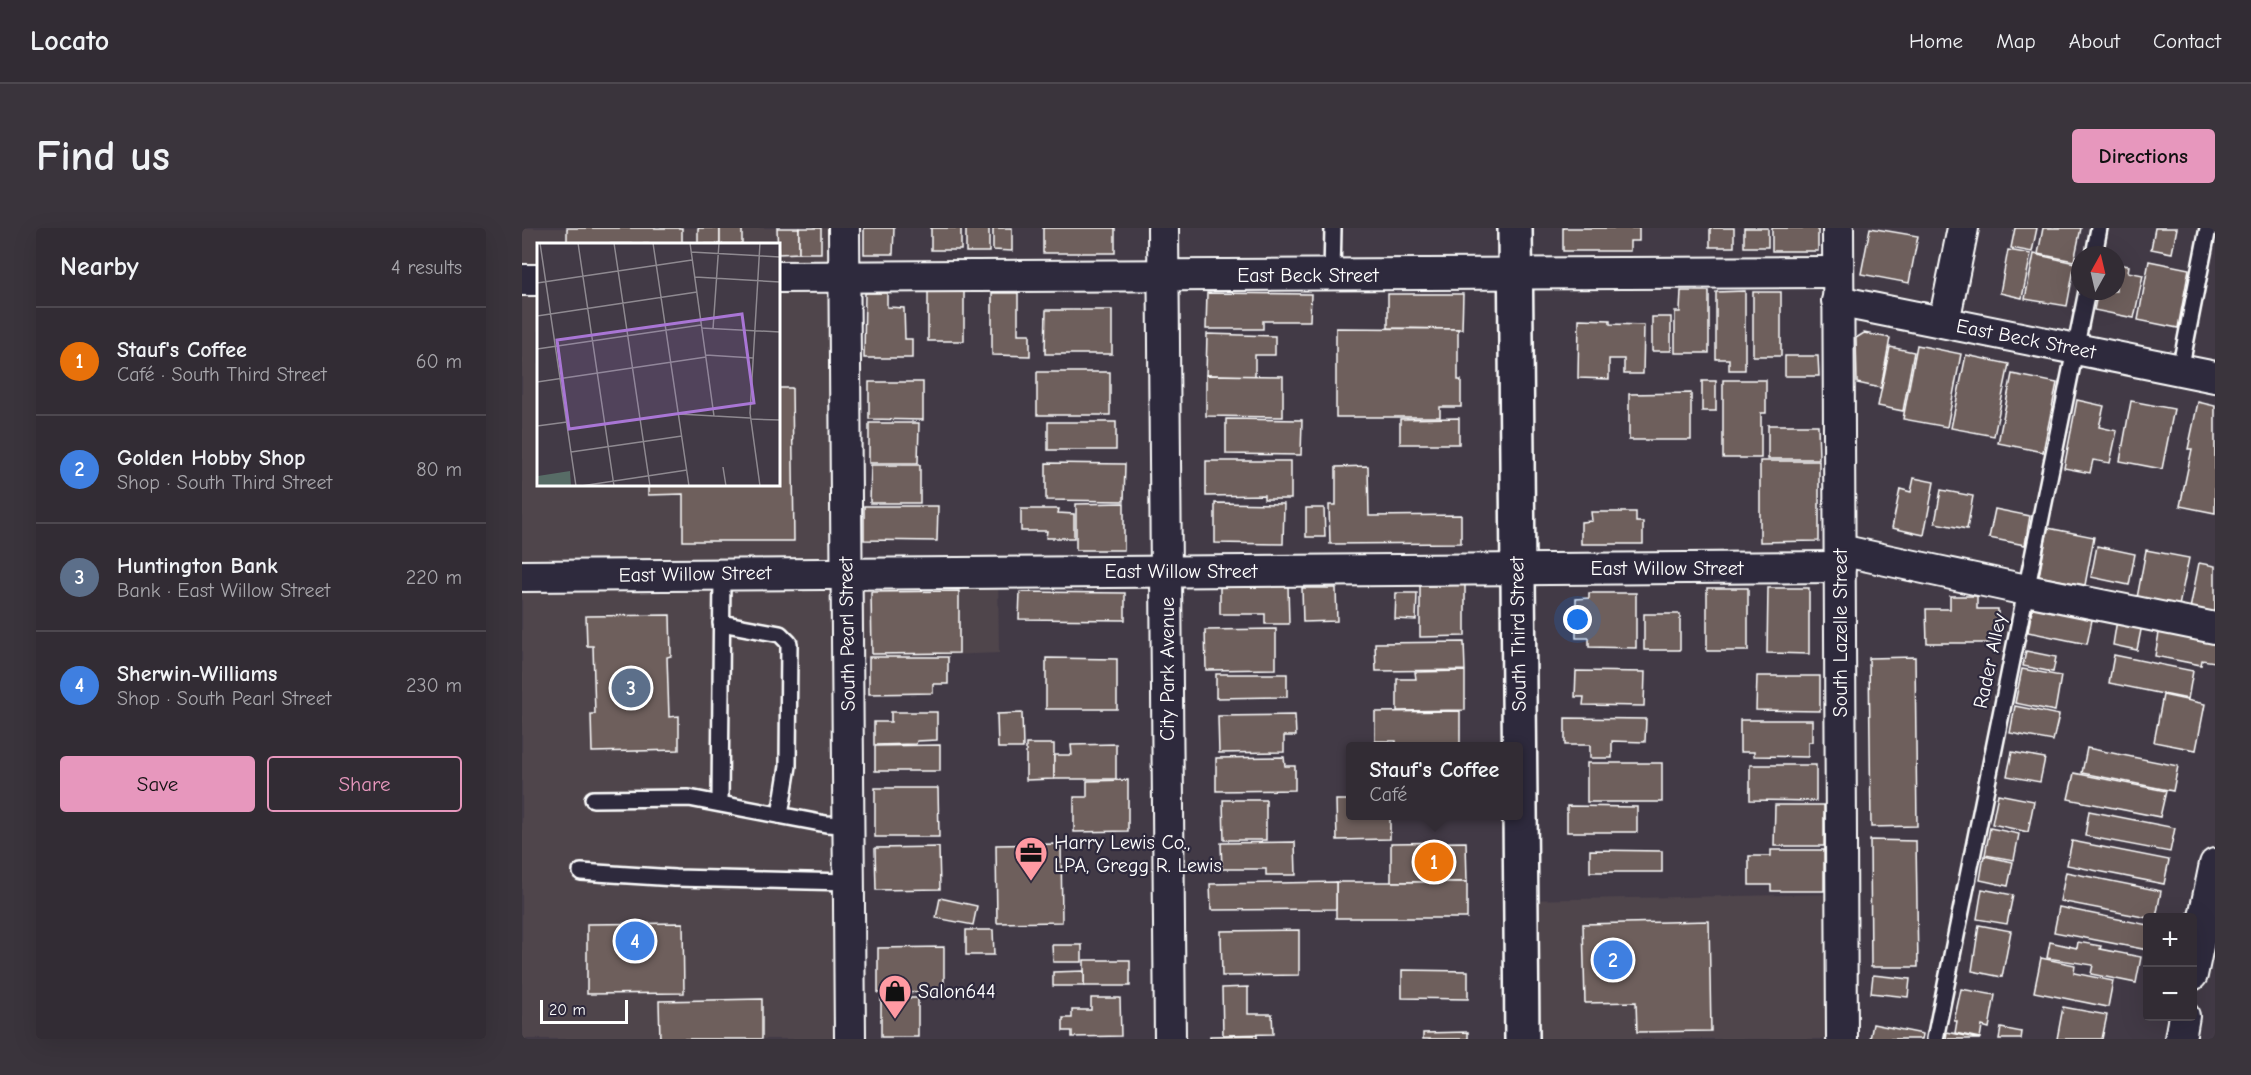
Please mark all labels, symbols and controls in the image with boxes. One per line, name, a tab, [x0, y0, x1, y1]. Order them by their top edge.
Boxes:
text: Locato	[30, 25, 109, 57]
text: Home	[1909, 29, 1963, 53]
text: Map	[1996, 29, 2036, 53]
text: About	[2069, 29, 2120, 53]
text: Contact	[2153, 29, 2221, 53]
button: Directions	[2072, 129, 2215, 183]
text: Find us	[36, 132, 170, 181]
inset map	[537, 243, 780, 486]
north arrow	[2071, 246, 2125, 300]
text: Nearby	[60, 252, 139, 282]
text: 4 results	[391, 256, 462, 279]
street label: East Beck Street	[1237, 264, 1380, 287]
street label: East Beck Street	[1954, 314, 2099, 364]
text: Stauf's Coffee	[117, 337, 247, 363]
text: 1	[76, 350, 83, 373]
text: 60 m	[416, 350, 462, 373]
text: Café · South Third Street	[117, 363, 327, 386]
text: Golden Hobby Shop	[117, 445, 306, 471]
text: 2	[75, 458, 84, 481]
text: 80 m	[416, 458, 462, 481]
text: Shop · South Third Street	[117, 471, 332, 494]
street label: South Lazelle Street	[1829, 547, 1852, 717]
text: Huntington Bank	[117, 553, 278, 579]
street label: South Pearl Street	[834, 555, 860, 712]
street label: South Third Street	[1505, 555, 1531, 712]
street label: East Willow Street	[1591, 557, 1745, 580]
street label: East Willow Street	[1105, 560, 1259, 583]
street label: East Willow Street	[618, 561, 773, 587]
text: 3	[75, 566, 84, 589]
text: 220 m	[406, 566, 462, 589]
text: Bank · East Willow Street	[117, 579, 330, 602]
street label: City Park Avenue	[1156, 597, 1179, 741]
your location	[1563, 605, 1592, 634]
street label: Rader Alley	[1969, 611, 2011, 711]
text: Sherwin-Williams	[117, 661, 277, 687]
pin: 3	[612, 666, 650, 710]
text: 4	[75, 674, 84, 697]
text: 230 m	[406, 674, 462, 697]
text: Shop · South Pearl Street	[117, 687, 332, 710]
popup	[1346, 742, 1523, 820]
button: Save	[60, 756, 255, 812]
button: Share	[267, 756, 462, 812]
text: Stauf's Coffee	[1370, 757, 1499, 783]
text: Café	[1370, 783, 1407, 806]
place label: Harry Lewis Co., LPA, Gregg R. Lewis	[1054, 831, 1222, 877]
office icon: Harry Lewis Co., LPA, Gregg R. Lewis	[1013, 835, 1049, 882]
pin: 1	[1414, 840, 1454, 884]
map controls	[2143, 913, 2197, 1021]
button: +	[2143, 913, 2197, 967]
pin: 4	[616, 918, 654, 964]
pin: 2	[1594, 938, 1632, 982]
button: −	[2143, 967, 2197, 1021]
shop icon: Salon644	[877, 973, 913, 1020]
place label: Salon644	[918, 980, 996, 1003]
scale bar	[540, 997, 628, 1024]
text: 20 m	[549, 1001, 586, 1019]

